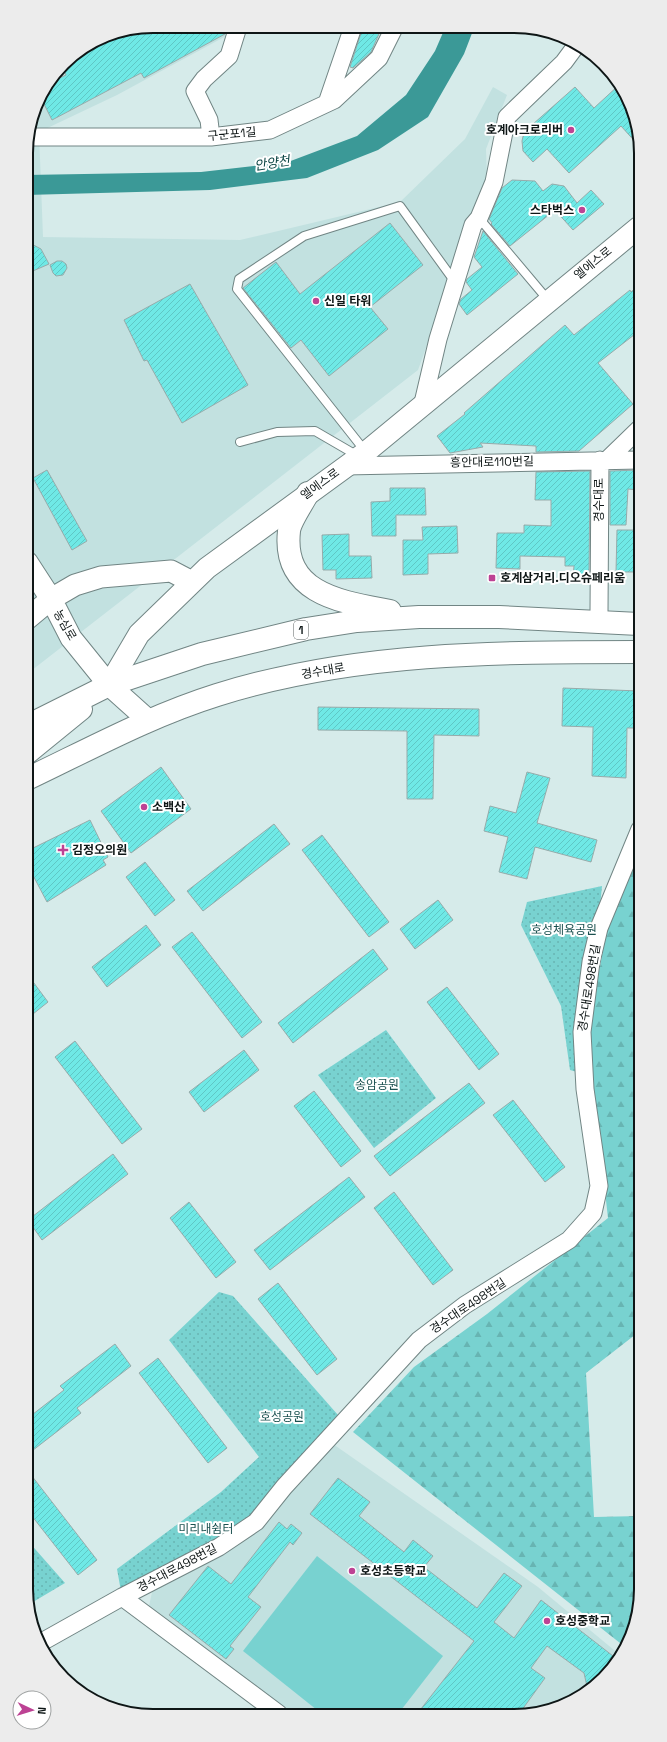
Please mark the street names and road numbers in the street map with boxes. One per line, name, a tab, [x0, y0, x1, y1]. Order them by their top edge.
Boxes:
street label: 구군포1길	[207, 124, 257, 144]
street label: 엘에스로	[571, 243, 615, 283]
street label: 흥안대로110번길	[450, 453, 534, 471]
street label: 엘에스로	[297, 465, 343, 503]
street label: 경수대로	[591, 478, 607, 522]
street label: 농심로	[50, 607, 80, 643]
road number: 1	[294, 621, 308, 639]
street label: 경수대로	[300, 659, 346, 683]
street label: 경수대로498번길	[574, 943, 604, 1033]
street label: 경수대로498번길	[427, 1275, 509, 1337]
street label: 경수대로498번길	[134, 1540, 220, 1596]

